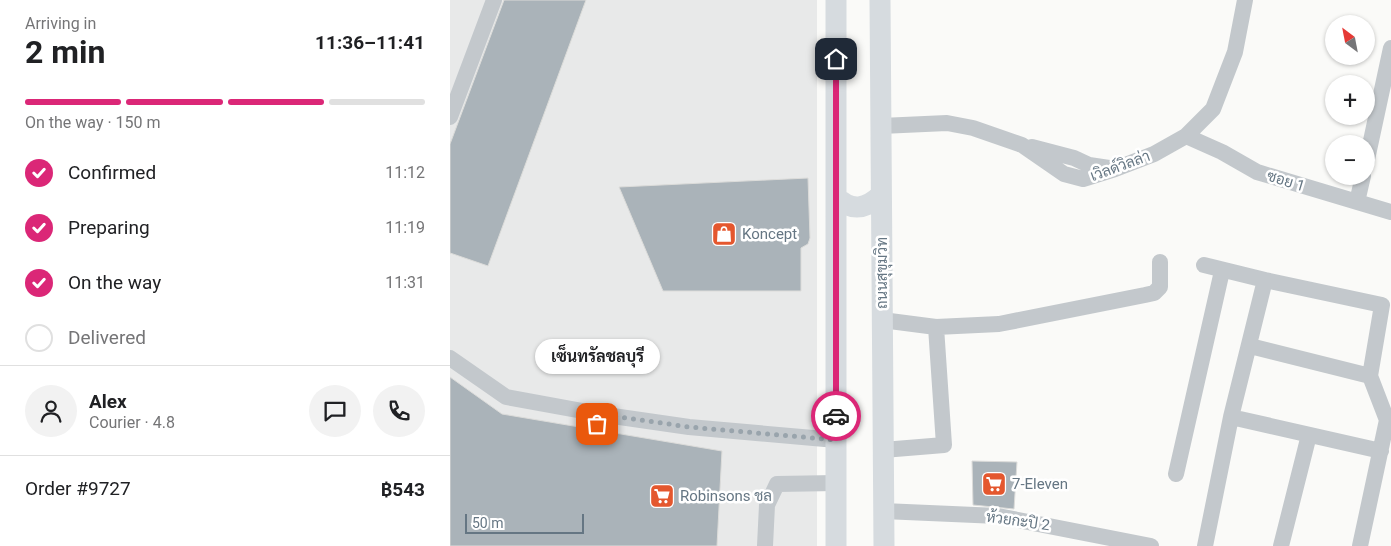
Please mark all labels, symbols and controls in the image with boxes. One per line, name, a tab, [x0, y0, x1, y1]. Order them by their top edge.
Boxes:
text: Arriving in	[25, 14, 96, 33]
north arrow	[1325, 15, 1375, 65]
map controls	[1325, 15, 1375, 185]
text: 11:36–11:41	[315, 31, 425, 54]
text: 2 min	[25, 33, 105, 71]
pin	[815, 38, 857, 80]
icon: home	[822, 45, 850, 73]
button: +	[1325, 75, 1375, 125]
text: On the way · 150 m	[25, 113, 161, 132]
button: −	[1325, 135, 1375, 185]
street label: เวิลด์วิลล่า	[1087, 146, 1152, 185]
icon: check	[25, 159, 53, 187]
text: Confirmed	[68, 161, 156, 184]
text: 11:12	[385, 163, 425, 182]
street label: ซอย 1	[1265, 167, 1307, 195]
icon: check	[25, 214, 53, 242]
text: Preparing	[68, 216, 150, 239]
text: 11:19	[385, 218, 425, 237]
shop icon: Koncept	[711, 221, 737, 247]
place label: Koncept	[742, 225, 797, 243]
street label: ถนนสุขุมวิท	[873, 237, 893, 309]
icon: check	[25, 269, 53, 297]
text: On the way	[68, 271, 161, 294]
text: 11:31	[385, 273, 425, 292]
text: Delivered	[68, 326, 146, 349]
callout: เซ็นทรัลชลบุรี	[534, 339, 660, 374]
text: เซ็นทรัลชลบุรี	[551, 347, 644, 366]
button: person	[25, 385, 77, 437]
button: chat	[309, 385, 361, 437]
button: phone	[373, 385, 425, 437]
text: Alex	[89, 390, 127, 413]
courier	[811, 391, 861, 441]
icon: car	[822, 402, 850, 430]
pin	[576, 403, 618, 445]
icon: bag	[583, 410, 611, 438]
text: Courier · 4.8	[89, 413, 175, 432]
supermarket icon: 7-Eleven	[981, 471, 1007, 497]
place label: 7-Eleven	[1012, 475, 1068, 493]
text: Order #9727	[25, 477, 131, 500]
text: ฿543	[381, 478, 425, 501]
supermarket icon: Robinsons ชล	[649, 483, 675, 509]
place label: Robinsons ชล	[680, 487, 772, 505]
street label: ห้วยกะปิ 2	[985, 507, 1051, 534]
scale bar	[465, 511, 584, 534]
text: 50 m	[472, 515, 504, 531]

